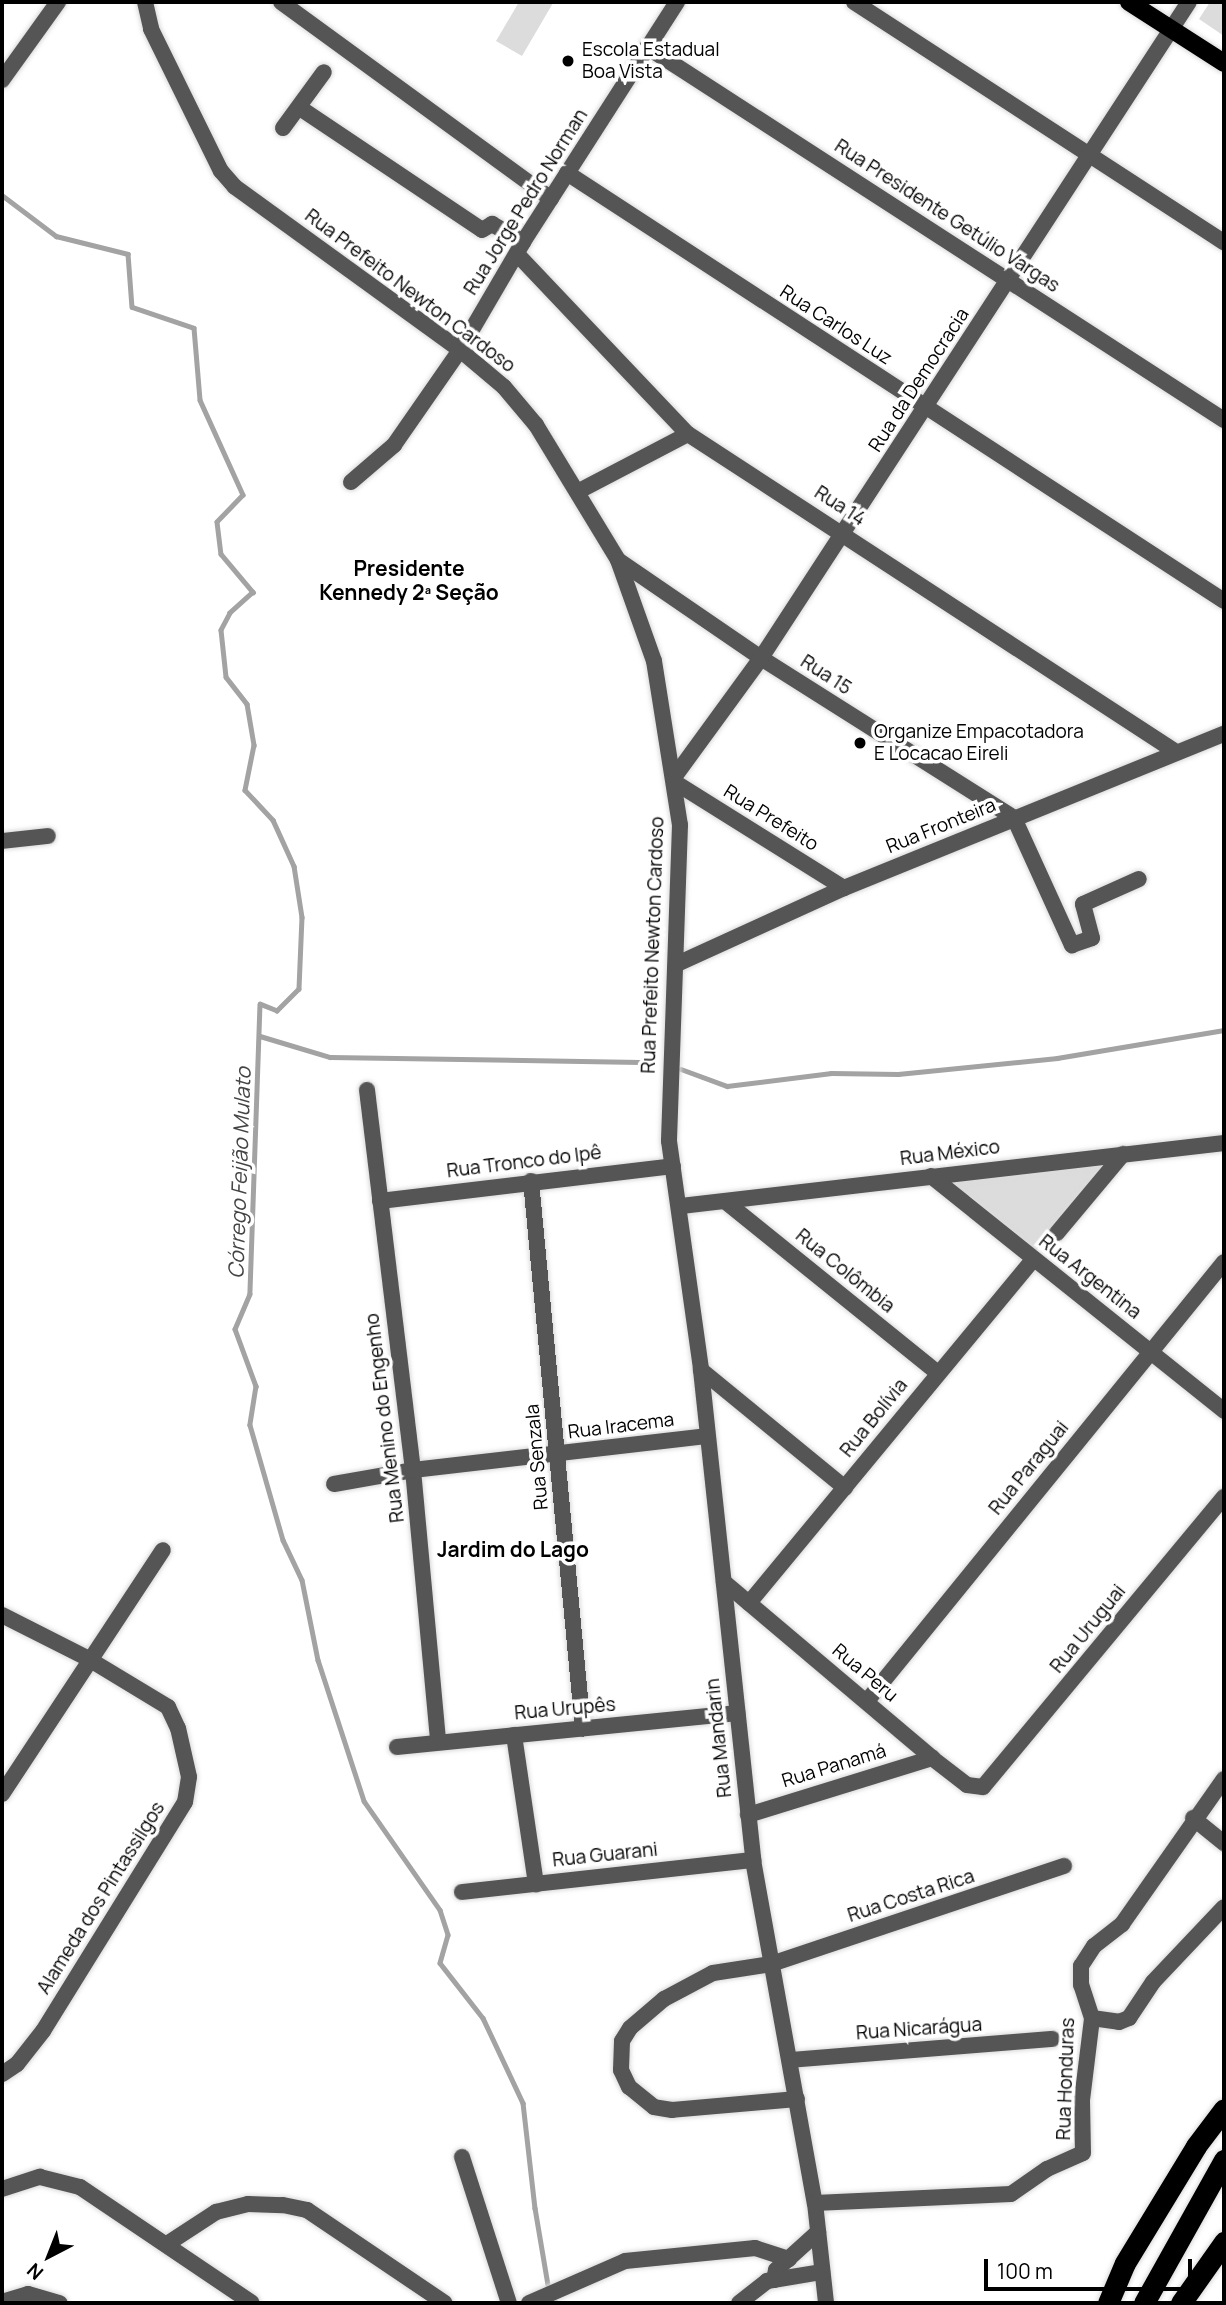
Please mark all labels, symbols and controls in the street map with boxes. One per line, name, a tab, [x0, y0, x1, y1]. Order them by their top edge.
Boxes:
place label: Escola Estadual Boa Vista	[582, 39, 720, 83]
marker: Escola Estadual Boa Vista	[560, 53, 576, 69]
street label: Rua Jorge Pedro Norman	[459, 105, 593, 299]
street label: Rua Presidente Getúlio Vargas	[830, 135, 1064, 297]
street label: Rua Prefeito Newton Cardoso	[300, 204, 520, 378]
street label: Rua Carlos Luz	[776, 280, 896, 370]
street label: Rua da Democracia	[864, 304, 974, 456]
street label: Rua 14	[810, 481, 870, 531]
district label: Presidente Kennedy 2ª Seção	[319, 555, 499, 605]
street label: Rua 15	[796, 650, 856, 700]
place label: Organize Empacotadora E Locacao Eireli	[874, 721, 1084, 765]
marker: Organize Empacotadora E Locacao Eireli	[852, 735, 868, 751]
street label: Rua Prefeito	[719, 780, 823, 856]
street label: Rua Fronteira	[883, 794, 999, 858]
street label: Rua Prefeito Newton Cardoso	[637, 816, 669, 1074]
water label: Córrego Feijão Mulato	[223, 1067, 255, 1279]
street label: Rua México	[899, 1136, 1001, 1170]
street label: Rua Tronco do Ipê	[445, 1141, 603, 1183]
street label: Rua Colômbia	[791, 1224, 899, 1318]
street label: Rua Argentina	[1034, 1230, 1146, 1324]
street label: Rua Menino do Engenho	[361, 1312, 409, 1524]
street label: Rua Bolívia	[836, 1374, 912, 1462]
street label: Rua Senzala	[521, 1403, 553, 1511]
street label: Rua Iracema	[567, 1408, 675, 1444]
street label: Rua Paraguai	[984, 1417, 1074, 1519]
district label: Jardim do Lago	[437, 1536, 589, 1562]
street label: Rua Uruguai	[1046, 1580, 1130, 1678]
street label: Rua Peru	[828, 1639, 902, 1707]
street label: Rua Mandarin	[701, 1677, 737, 1799]
street label: Rua Urupês	[513, 1693, 617, 1725]
street label: Rua Panamá	[779, 1739, 889, 1793]
street label: Alameda dos Pintassilgos	[32, 1798, 170, 1998]
street label: Rua Guarani	[551, 1838, 659, 1872]
street label: Rua Costa Rica	[845, 1865, 977, 1927]
street label: Rua Nicarágua	[855, 2013, 983, 2045]
street label: Rua Honduras	[1052, 2017, 1080, 2141]
north arrow	[14, 2221, 84, 2291]
scale bar	[988, 2246, 1196, 2290]
text: N	[21, 2257, 49, 2286]
text: 100 m	[997, 2257, 1053, 2285]

